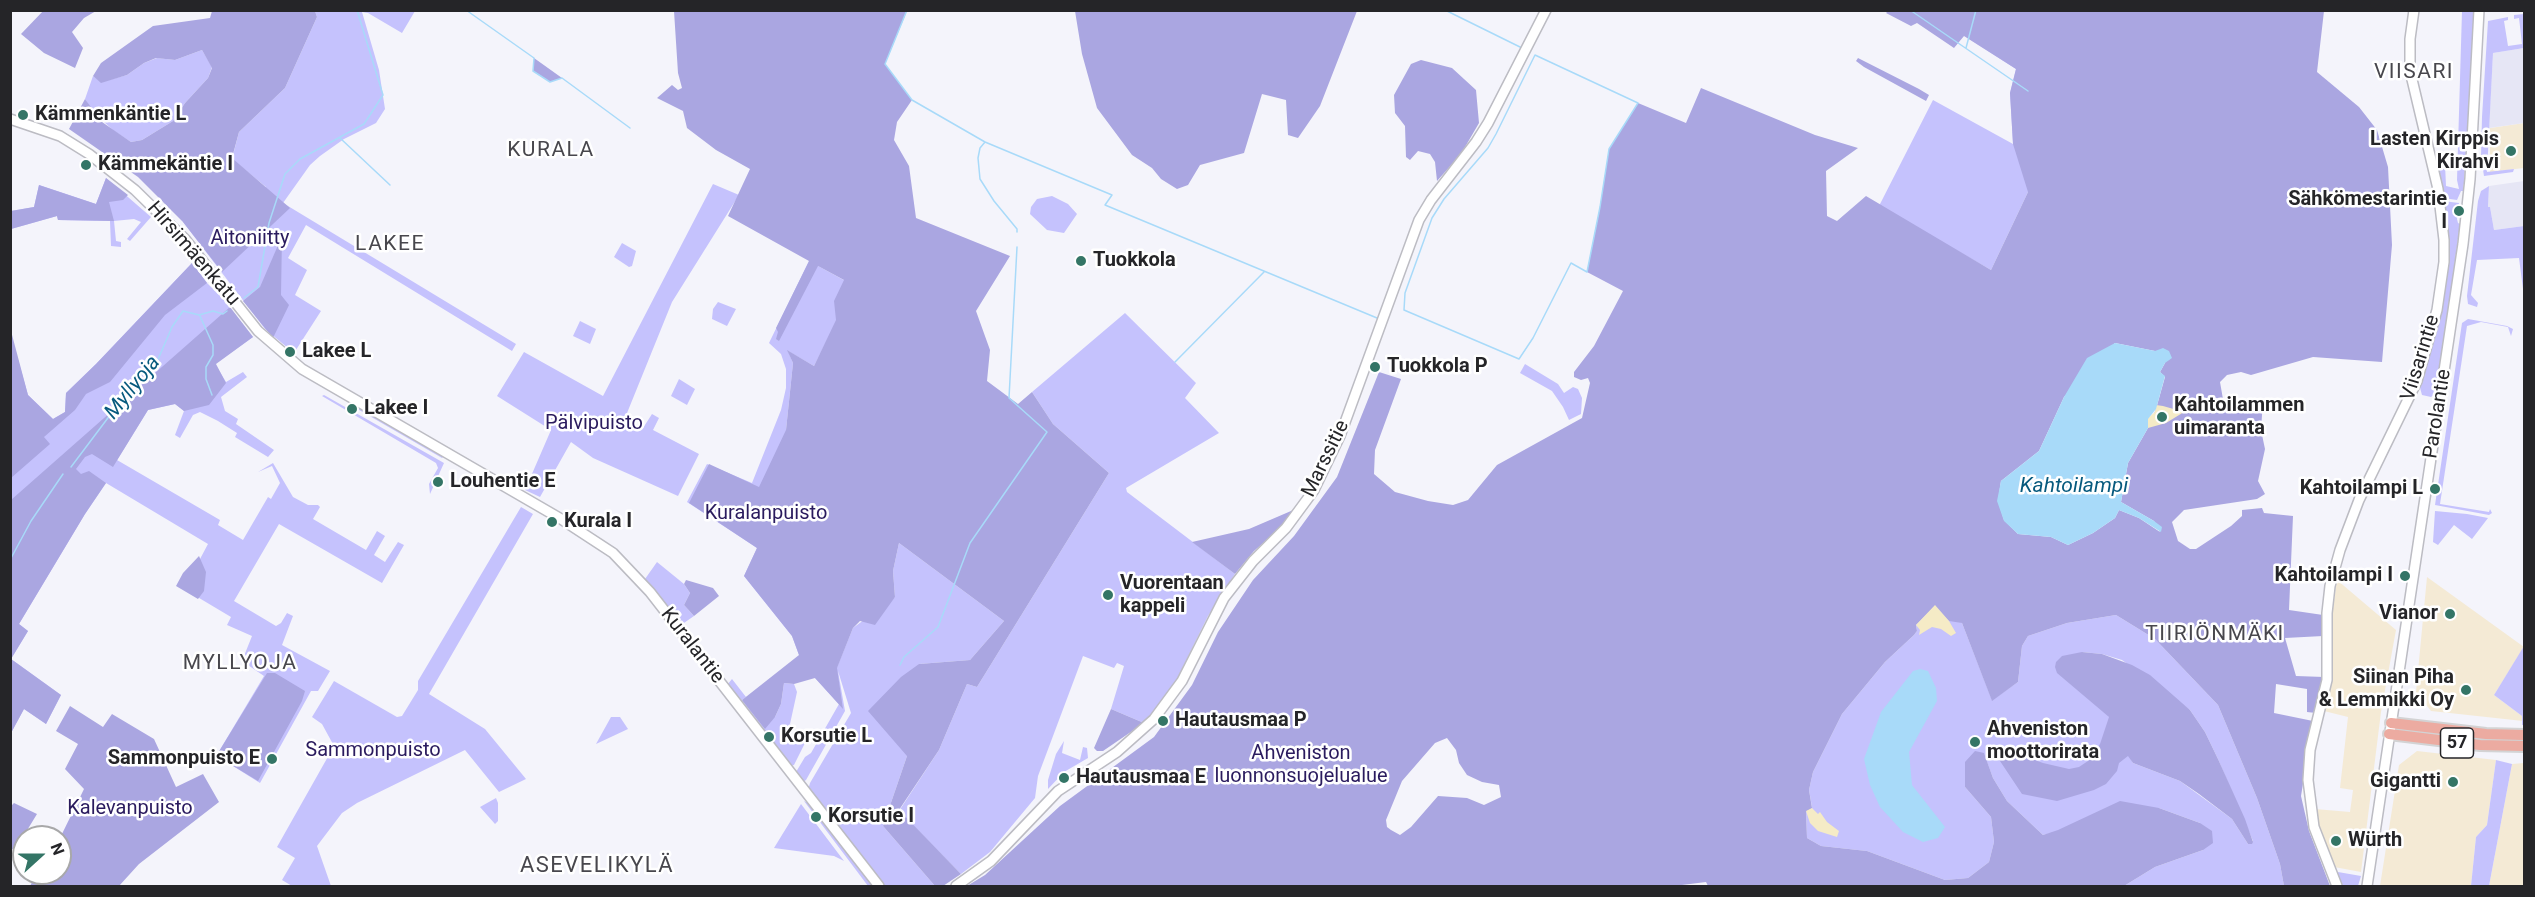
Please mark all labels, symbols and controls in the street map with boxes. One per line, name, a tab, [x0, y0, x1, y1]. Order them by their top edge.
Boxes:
district label: VIISARI	[2374, 60, 2454, 86]
place label: Kämmenkäntie L	[35, 103, 186, 127]
marker: Kämmenkäntie L	[16, 108, 30, 122]
place label: Lasten Kirppis Kirahvi	[2370, 128, 2499, 175]
district label: KURALA	[507, 138, 595, 164]
marker: Lasten Kirppis Kirahvi	[2504, 144, 2518, 158]
place label: Kämmekäntie I	[98, 153, 233, 177]
marker: Kämmekäntie I	[79, 158, 93, 172]
place label: Sähkömestarintie I	[2288, 188, 2447, 235]
street label: Hirsimäenkatu	[141, 197, 245, 311]
marker: Sähkömestarintie I	[2452, 204, 2466, 218]
park label: Aitoniitty	[211, 227, 289, 251]
district label: LAKEE	[355, 232, 425, 258]
place label: Tuokkola	[1093, 249, 1176, 273]
marker: Tuokkola	[1074, 254, 1088, 268]
street label: Viisarintie	[2397, 312, 2445, 404]
place label: Lakee L	[302, 340, 371, 364]
marker: Lakee L	[283, 345, 297, 359]
water label: Myllyoja	[100, 351, 166, 425]
place label: Tuokkola P	[1387, 355, 1488, 379]
marker: Tuokkola P	[1368, 360, 1382, 374]
street label: Parolantie	[2419, 368, 2457, 460]
place label: Kahtoilammen uimaranta	[2174, 394, 2304, 441]
place label: Lakee I	[364, 397, 428, 421]
marker: Lakee I	[345, 402, 359, 416]
marker: Kahtoilammen uimaranta	[2155, 410, 2169, 424]
park label: Pälvipuisto	[545, 412, 643, 436]
street label: Marssitie	[1297, 417, 1355, 501]
place label: Louhentie E	[450, 470, 556, 494]
water label: Kahtoilampi	[2020, 474, 2128, 500]
marker: Louhentie E	[431, 475, 445, 489]
place label: Kahtoilampi L	[2300, 477, 2423, 501]
marker: Kahtoilampi L	[2428, 482, 2442, 496]
park label: Kuralanpuisto	[705, 502, 827, 526]
place label: Kurala I	[564, 510, 632, 534]
marker: Kurala I	[545, 515, 559, 529]
place label: Kahtoilampi I	[2275, 564, 2393, 588]
marker: Kahtoilampi I	[2398, 569, 2412, 583]
place label: Vuorentaan kappeli	[1120, 572, 1224, 619]
marker: Vuorentaan kappeli	[1101, 588, 1115, 602]
place label: Vianor	[2379, 602, 2438, 626]
street label: Kuralantie	[655, 603, 729, 689]
marker: Vianor	[2443, 607, 2457, 621]
district label: TIIRIÖNMÄKI	[2145, 622, 2285, 648]
district label: MYLLYOJA	[183, 651, 297, 677]
place label: Siinan Piha & Lemmikki Oy	[2319, 666, 2454, 713]
marker: Siinan Piha & Lemmikki Oy	[2459, 683, 2473, 697]
place label: Hautausmaa P	[1175, 709, 1307, 733]
marker: Hautausmaa P	[1156, 714, 1170, 728]
place label: Ahveniston moottorirata	[1987, 718, 2099, 765]
place label: Korsutie L	[781, 725, 872, 749]
road number: 57	[2440, 728, 2474, 758]
marker: Korsutie L	[762, 730, 776, 744]
marker: Ahveniston moottorirata	[1968, 735, 1982, 749]
park label: Sammonpuisto	[305, 739, 441, 763]
park label: Ahveniston luonnonsuojelualue	[1214, 742, 1388, 789]
place label: Sammonpuisto E	[108, 747, 260, 771]
marker: Sammonpuisto E	[265, 752, 279, 766]
place label: Hautausmaa E	[1076, 766, 1206, 790]
place label: Gigantti	[2370, 770, 2441, 794]
marker: Hautausmaa E	[1057, 771, 1071, 785]
marker: Gigantti	[2446, 775, 2460, 789]
park label: Kalevanpuisto	[67, 797, 193, 821]
place label: Korsutie I	[828, 805, 914, 829]
marker: Korsutie I	[809, 810, 823, 824]
north arrow	[12, 825, 72, 885]
place label: Würth	[2348, 829, 2402, 853]
marker: Würth	[2329, 834, 2343, 848]
text: N	[47, 840, 68, 858]
district label: ASEVELIKYLÄ	[520, 853, 674, 879]

